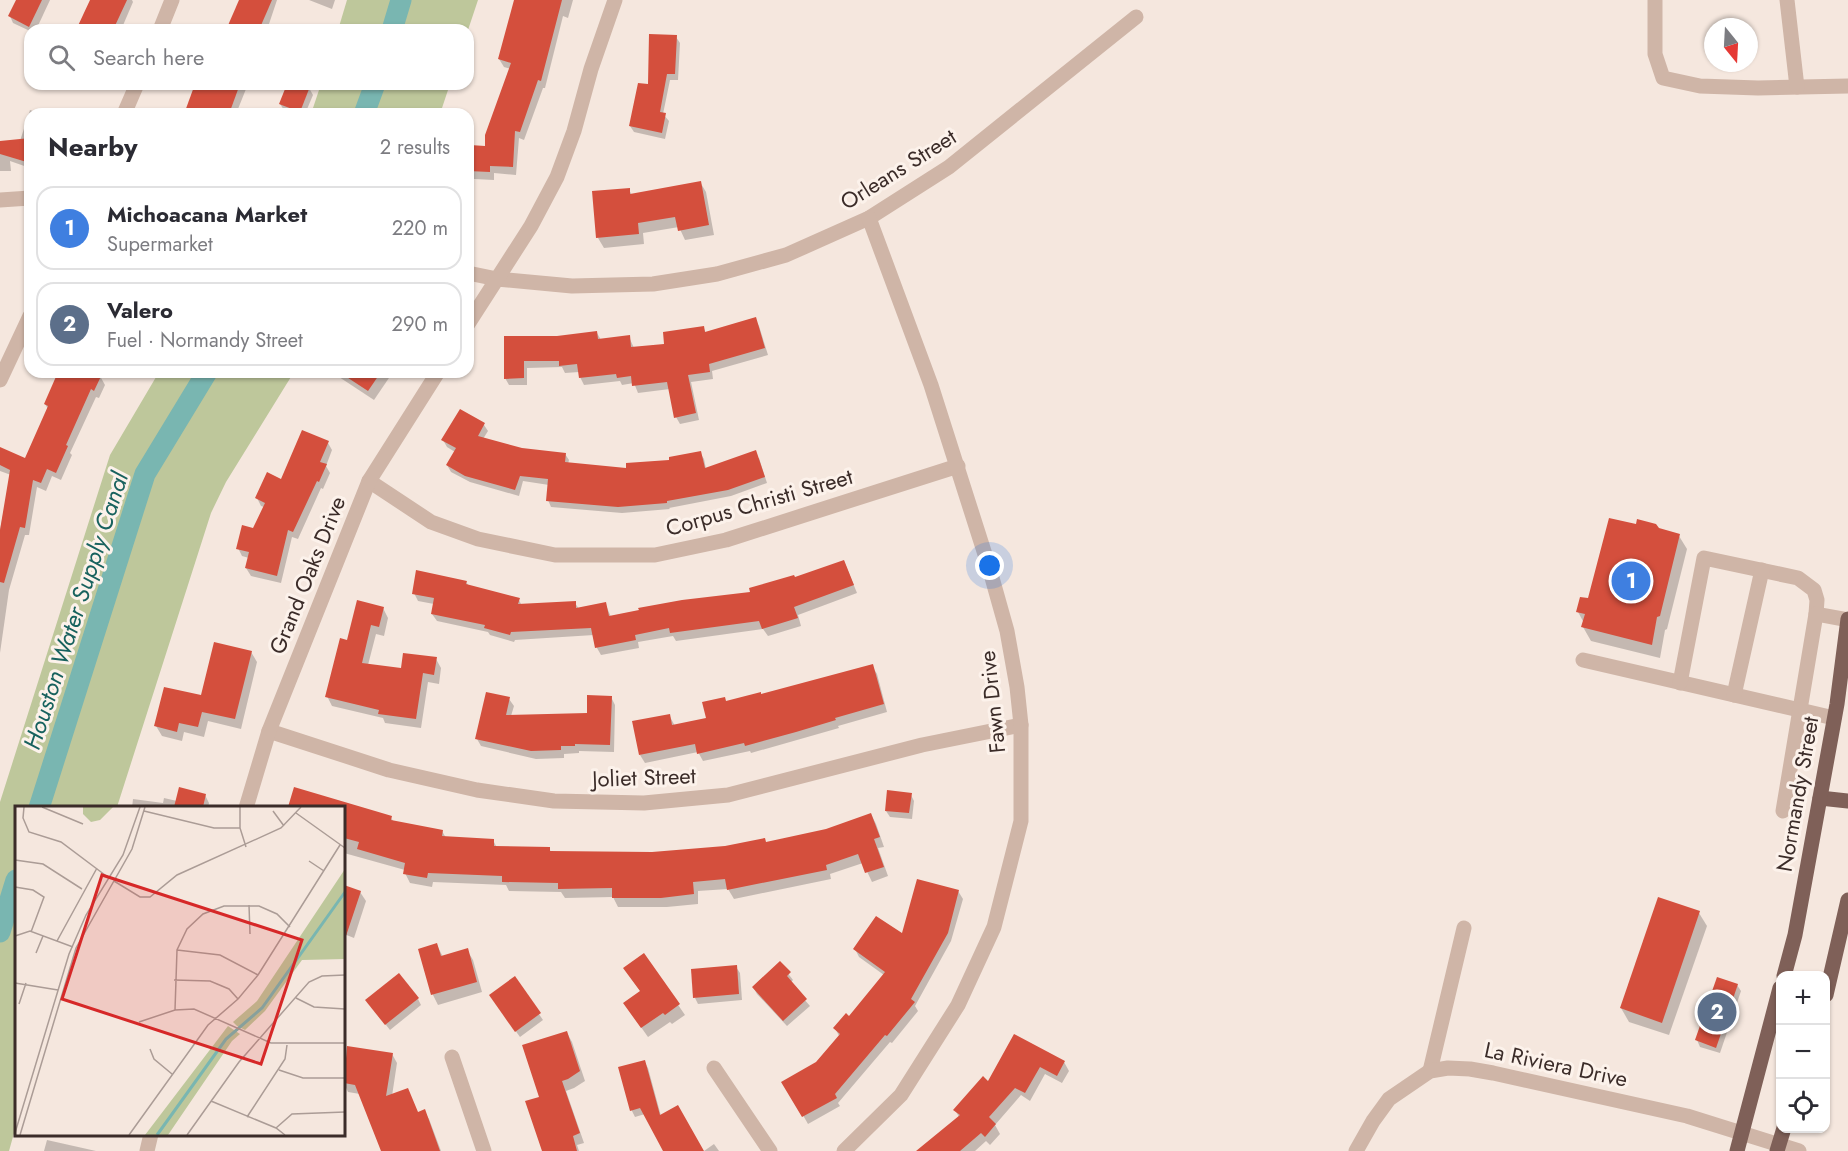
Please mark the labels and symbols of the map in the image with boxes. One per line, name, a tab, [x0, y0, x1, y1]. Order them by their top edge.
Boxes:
north arrow	[1704, 18, 1758, 72]
street label: Orleans Street	[834, 120, 963, 217]
street label: Corpus Christi Street	[662, 460, 857, 544]
water label: Houston Water Supply Canal	[14, 466, 137, 754]
street label: Grand Oaks Drive	[261, 491, 353, 659]
your location	[975, 551, 1004, 580]
pin: 1	[1612, 558, 1650, 604]
street label: Fawn Drive	[971, 649, 1013, 755]
street label: Normandy Street	[1768, 713, 1827, 874]
street label: Joliet Street	[589, 759, 697, 795]
inset map	[15, 806, 345, 1136]
pin: 2	[1698, 990, 1736, 1034]
street label: La Riviera Drive	[1482, 1033, 1630, 1095]

